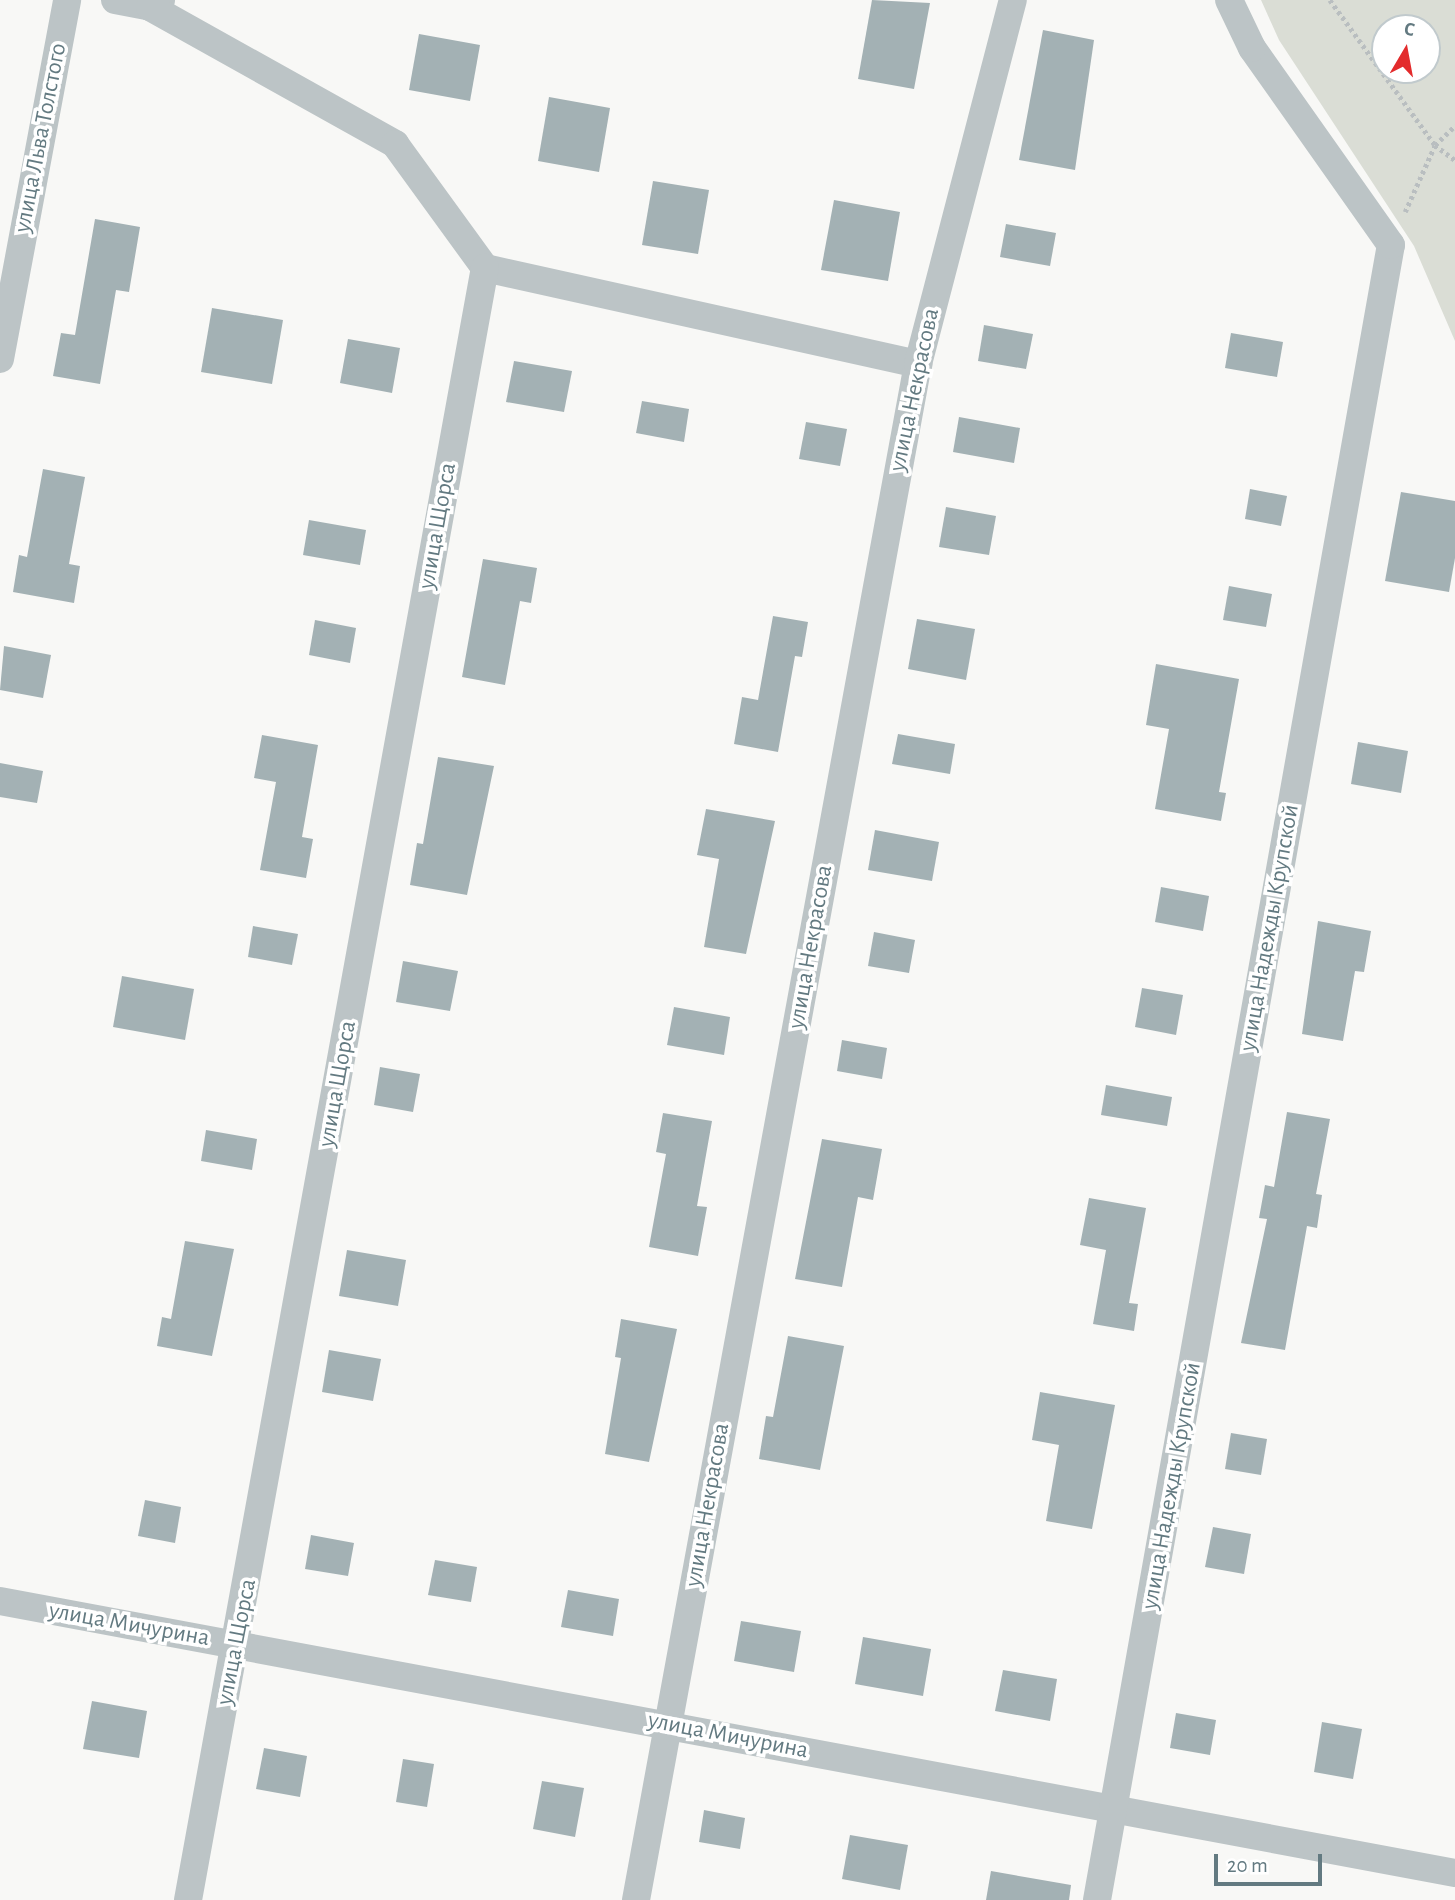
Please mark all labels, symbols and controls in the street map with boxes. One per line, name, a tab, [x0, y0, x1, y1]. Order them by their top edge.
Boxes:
north arrow	[1371, 14, 1441, 84]
text: С	[1403, 20, 1416, 40]
street label: улица Льва Толстого	[9, 41, 73, 235]
street label: улица Некрасова	[884, 306, 946, 474]
street label: улица Щорса	[413, 461, 463, 591]
street label: улица Надежды Крупской	[1234, 802, 1306, 1054]
street label: улица Некрасова	[782, 863, 840, 1031]
street label: улица Щорса	[313, 1019, 363, 1149]
street label: улица Надежды Крупской	[1136, 1360, 1208, 1612]
street label: улица Некрасова	[679, 1421, 737, 1589]
street label: улица Щорса	[211, 1576, 263, 1708]
street label: улица Мичурина	[46, 1597, 212, 1653]
street label: улица Мичурина	[645, 1706, 811, 1766]
scale bar	[1217, 1840, 1326, 1884]
text: 20 m	[1227, 1855, 1268, 1876]

